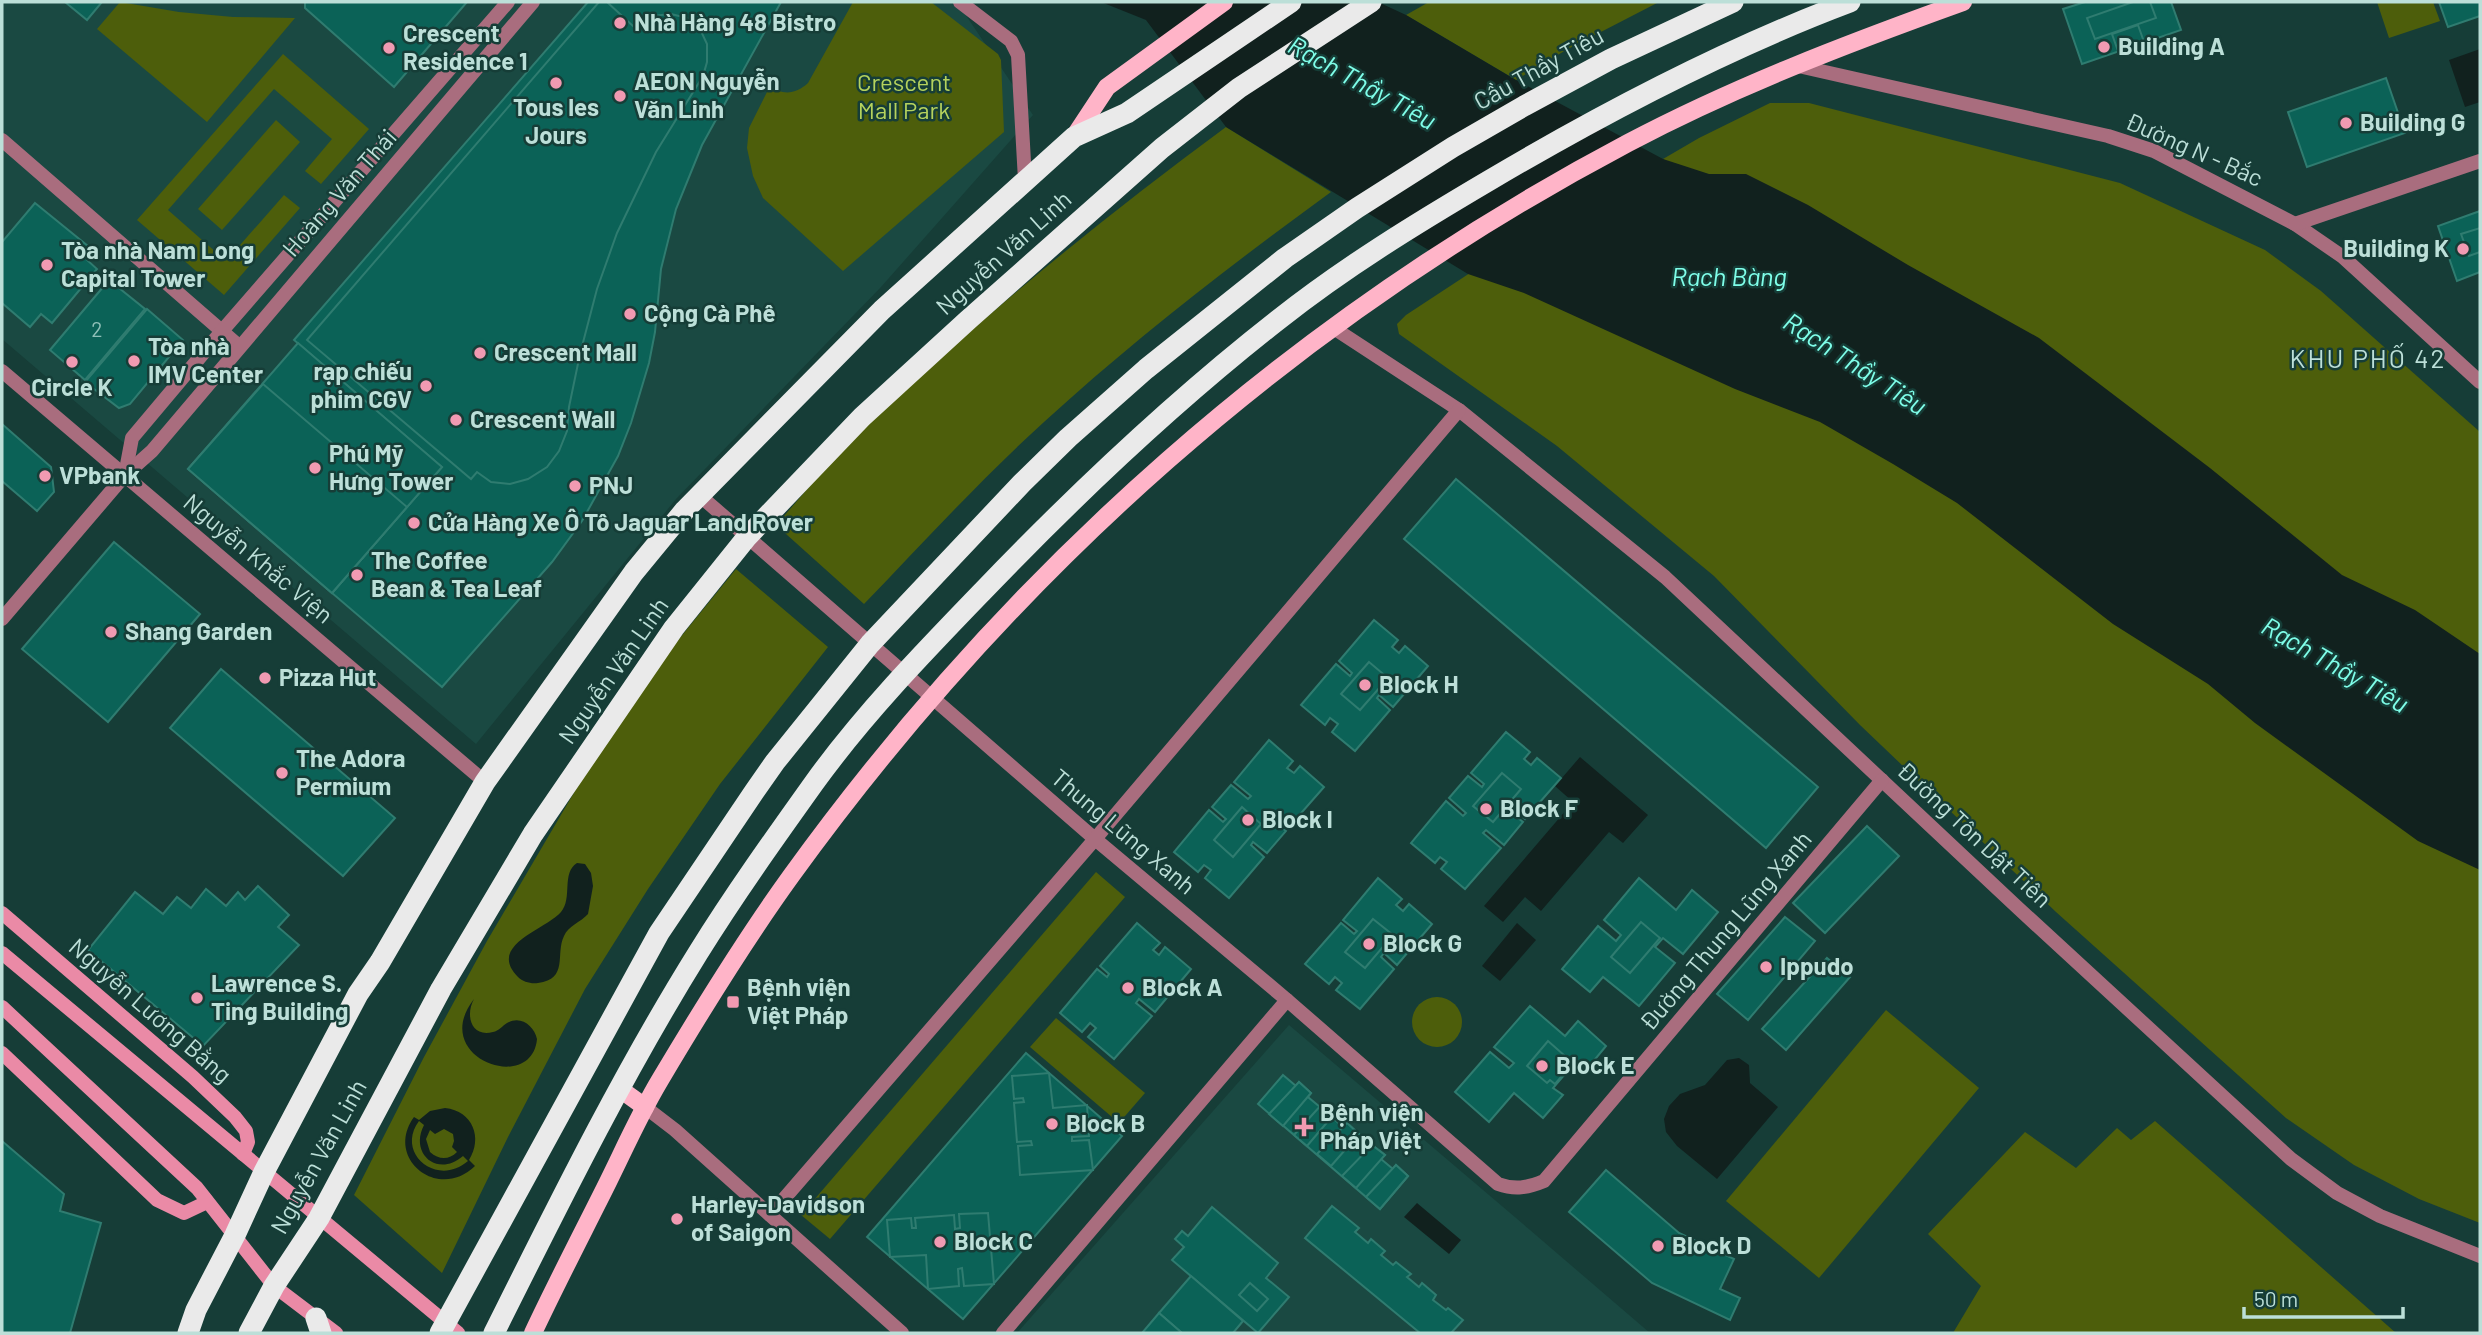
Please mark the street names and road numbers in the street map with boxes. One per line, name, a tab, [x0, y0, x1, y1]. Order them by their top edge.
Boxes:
street label: Cầu Thầy Tiêu	[1468, 20, 1608, 115]
street label: Đường N - Bắc	[2121, 105, 2268, 192]
street label: Hoàng Văn Thái	[276, 122, 402, 262]
street label: Nguyễn Văn Linh	[930, 184, 1076, 320]
street label: Nguyễn Khắc Viện	[178, 487, 340, 629]
street label: Nguyễn Văn Linh	[552, 592, 674, 749]
street label: Đường Tôn Dật Tiên	[1892, 755, 2058, 913]
street label: Thung Lũng Xanh	[1046, 762, 1202, 900]
street label: Đường Thung Lũng Xanh	[1633, 824, 1817, 1036]
street label: Nguyễn Lương Bằng	[64, 931, 238, 1088]
street label: Nguyễn Văn Linh	[263, 1074, 372, 1238]

